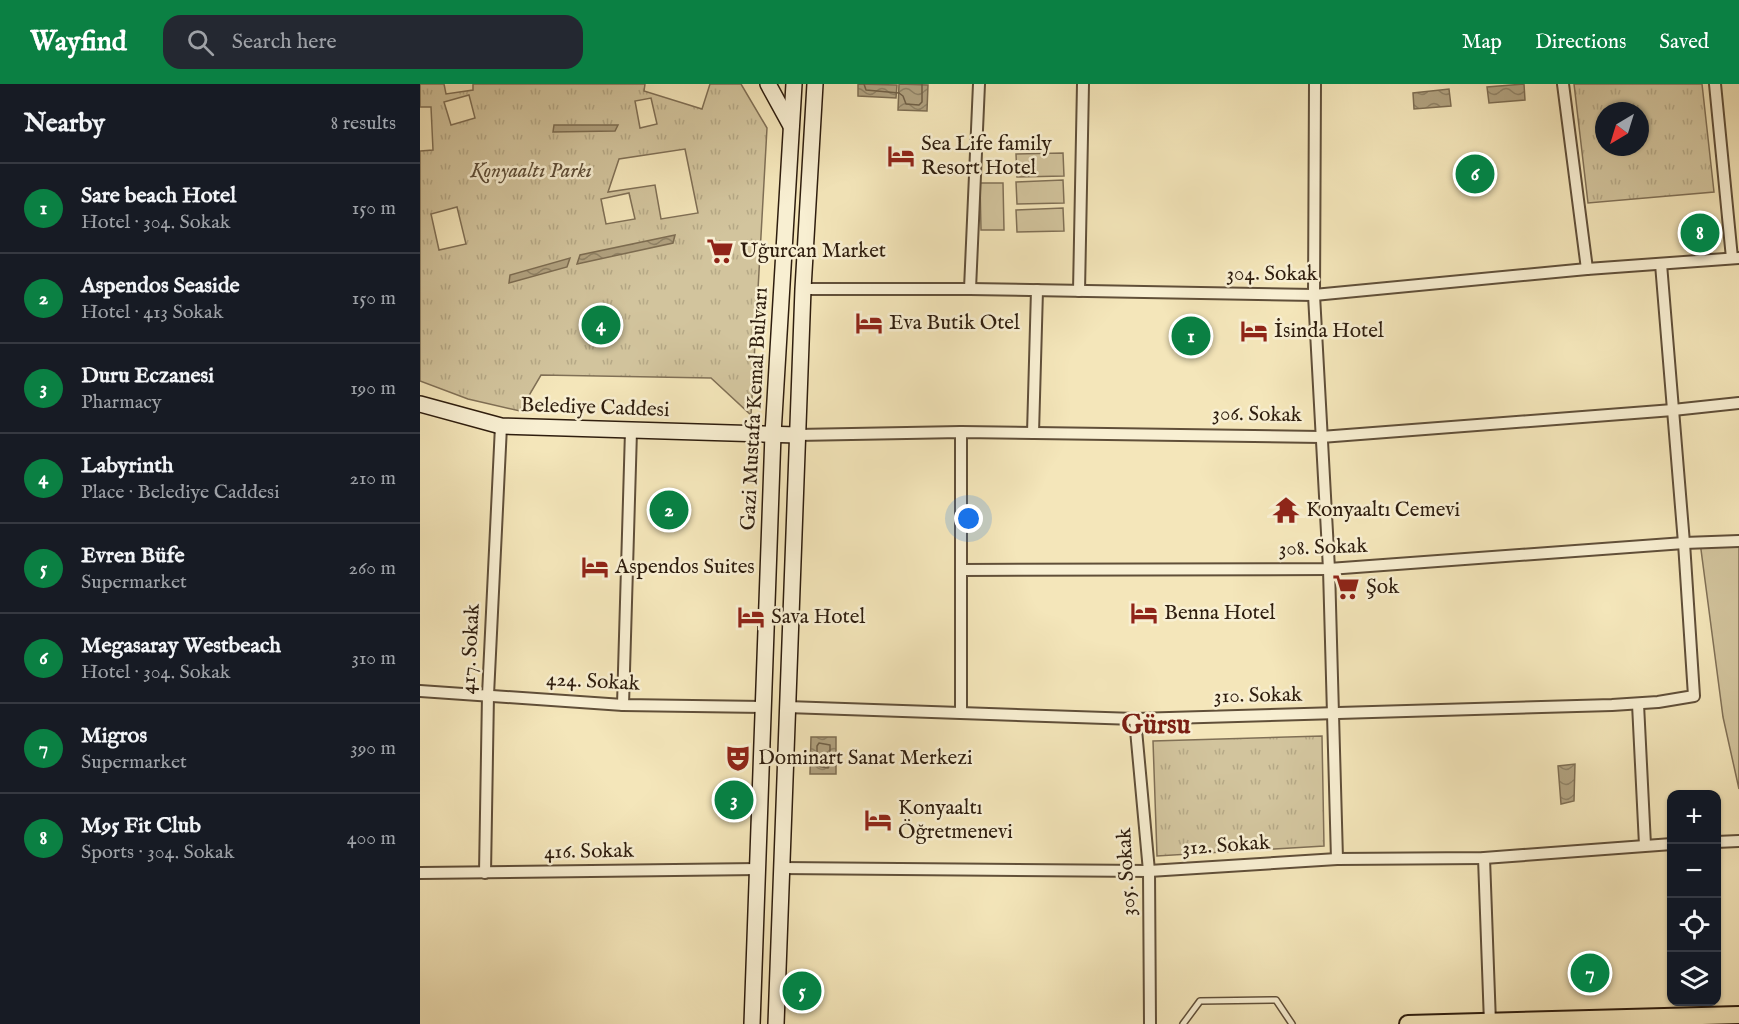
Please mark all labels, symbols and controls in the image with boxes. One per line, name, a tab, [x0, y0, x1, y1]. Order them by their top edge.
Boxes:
search box	[163, 15, 583, 69]
text: Wayfind	[30, 25, 127, 60]
icon: search	[184, 26, 217, 59]
text: Search here	[232, 28, 337, 56]
text: Map	[1462, 29, 1502, 56]
text: Directions	[1535, 29, 1626, 56]
text: Saved	[1659, 29, 1709, 56]
north arrow	[1595, 102, 1649, 156]
text: Nearby	[24, 107, 105, 140]
text: 8 results	[330, 111, 396, 136]
place label: Sea Life family Resort Hotel	[921, 131, 1052, 182]
hotel icon: Sea Life family Resort Hotel	[886, 141, 916, 171]
pin: 6	[1456, 152, 1494, 196]
park label: Konyaaltı Parkı	[469, 158, 592, 185]
text: Sare beach Hotel	[81, 182, 236, 210]
text: 1	[40, 196, 47, 221]
text: 150 m	[352, 196, 396, 221]
text: Hotel · 304. Sokak	[81, 210, 231, 235]
pin: 8	[1680, 210, 1720, 256]
supermarket icon: Uğurcan Market	[705, 236, 735, 266]
place label: Uğurcan Market	[740, 238, 886, 265]
street label: 304. Sokak	[1226, 261, 1319, 288]
text: Aspendos Seaside	[81, 272, 240, 300]
text: 2	[39, 286, 48, 311]
text: 150 m	[352, 286, 396, 311]
street label: Gazi Mustafa Kemal Bulvarı	[735, 287, 775, 531]
text: Hotel · 413 Sokak	[81, 300, 223, 325]
pin: 4	[582, 302, 621, 348]
hotel icon: Eva Butik Otel	[854, 308, 884, 338]
place label: Eva Butik Otel	[889, 310, 1020, 337]
pin: 1	[1172, 314, 1210, 358]
hotel icon: İsinda Hotel	[1239, 316, 1269, 346]
place label: İsinda Hotel	[1274, 318, 1384, 345]
text: Duru Eczanesi	[81, 362, 214, 390]
text: 3	[40, 376, 47, 401]
text: 190 m	[350, 376, 396, 401]
text: Pharmacy	[81, 390, 162, 415]
street label: Belediye Caddesi	[520, 392, 670, 424]
street label: 306. Sokak	[1212, 401, 1303, 429]
text: Labyrinth	[81, 452, 173, 480]
text: 4	[39, 466, 48, 491]
text: 210 m	[350, 466, 396, 491]
text: Place · Belediye Caddesi	[81, 480, 280, 505]
pin: 2	[650, 488, 688, 532]
temple icon: Konyaaltı Cemevi	[1271, 495, 1301, 525]
place label: Konyaaltı Cemevi	[1306, 497, 1460, 524]
your location	[954, 504, 983, 533]
street label: 308. Sokak	[1278, 533, 1369, 563]
text: Evren Büfe	[81, 542, 185, 570]
hotel icon: Aspendos Suites	[580, 552, 610, 582]
place label: Aspendos Suites	[614, 554, 755, 581]
text: 5	[40, 556, 47, 581]
text: 260 m	[349, 556, 396, 581]
text: Supermarket	[81, 570, 187, 595]
supermarket icon: Şok	[1331, 572, 1361, 602]
place label: Şok	[1366, 574, 1400, 601]
hotel icon: Benna Hotel	[1129, 598, 1159, 628]
place label: Benna Hotel	[1164, 600, 1275, 627]
street label: 417. Sokak	[455, 602, 487, 695]
hotel icon: Sava Hotel	[736, 602, 766, 632]
place label: Sava Hotel	[771, 604, 865, 631]
text: Megasaray Westbeach	[81, 632, 281, 660]
text: 6	[39, 646, 48, 671]
text: 310 m	[352, 646, 396, 671]
text: Hotel · 304. Sokak	[81, 660, 231, 685]
street label: 424. Sokak	[546, 666, 641, 698]
street label: 310. Sokak	[1214, 682, 1303, 710]
district label: Gürsu	[1122, 709, 1190, 743]
text: Migros	[81, 722, 147, 750]
text: 7	[39, 736, 48, 761]
text: 390 m	[350, 736, 396, 761]
theatre icon: Dominart Sanat Merkezi	[723, 743, 753, 773]
place label: Dominart Sanat Merkezi	[758, 745, 973, 772]
text: Supermarket	[81, 750, 187, 775]
pin: 3	[714, 778, 754, 822]
map controls	[1667, 790, 1721, 1006]
button: +	[1667, 790, 1721, 844]
place label: Konyaaltı Öğretmenevi	[898, 795, 1013, 846]
hotel icon: Konyaaltı Öğretmenevi	[863, 805, 893, 835]
text: M95 Fit Club	[81, 812, 201, 840]
text: 8	[40, 826, 47, 851]
text: 400 m	[347, 826, 396, 851]
street label: 305. Sokak	[1111, 826, 1143, 917]
street label: 312. Sokak	[1181, 829, 1272, 863]
street label: 416. Sokak	[544, 838, 635, 866]
text: Sports · 304. Sokak	[81, 840, 234, 865]
button: −	[1667, 844, 1721, 898]
button: locate	[1667, 898, 1721, 952]
pin: 7	[1570, 950, 1610, 996]
button: layers	[1667, 952, 1721, 1006]
pin: 5	[782, 968, 821, 1014]

